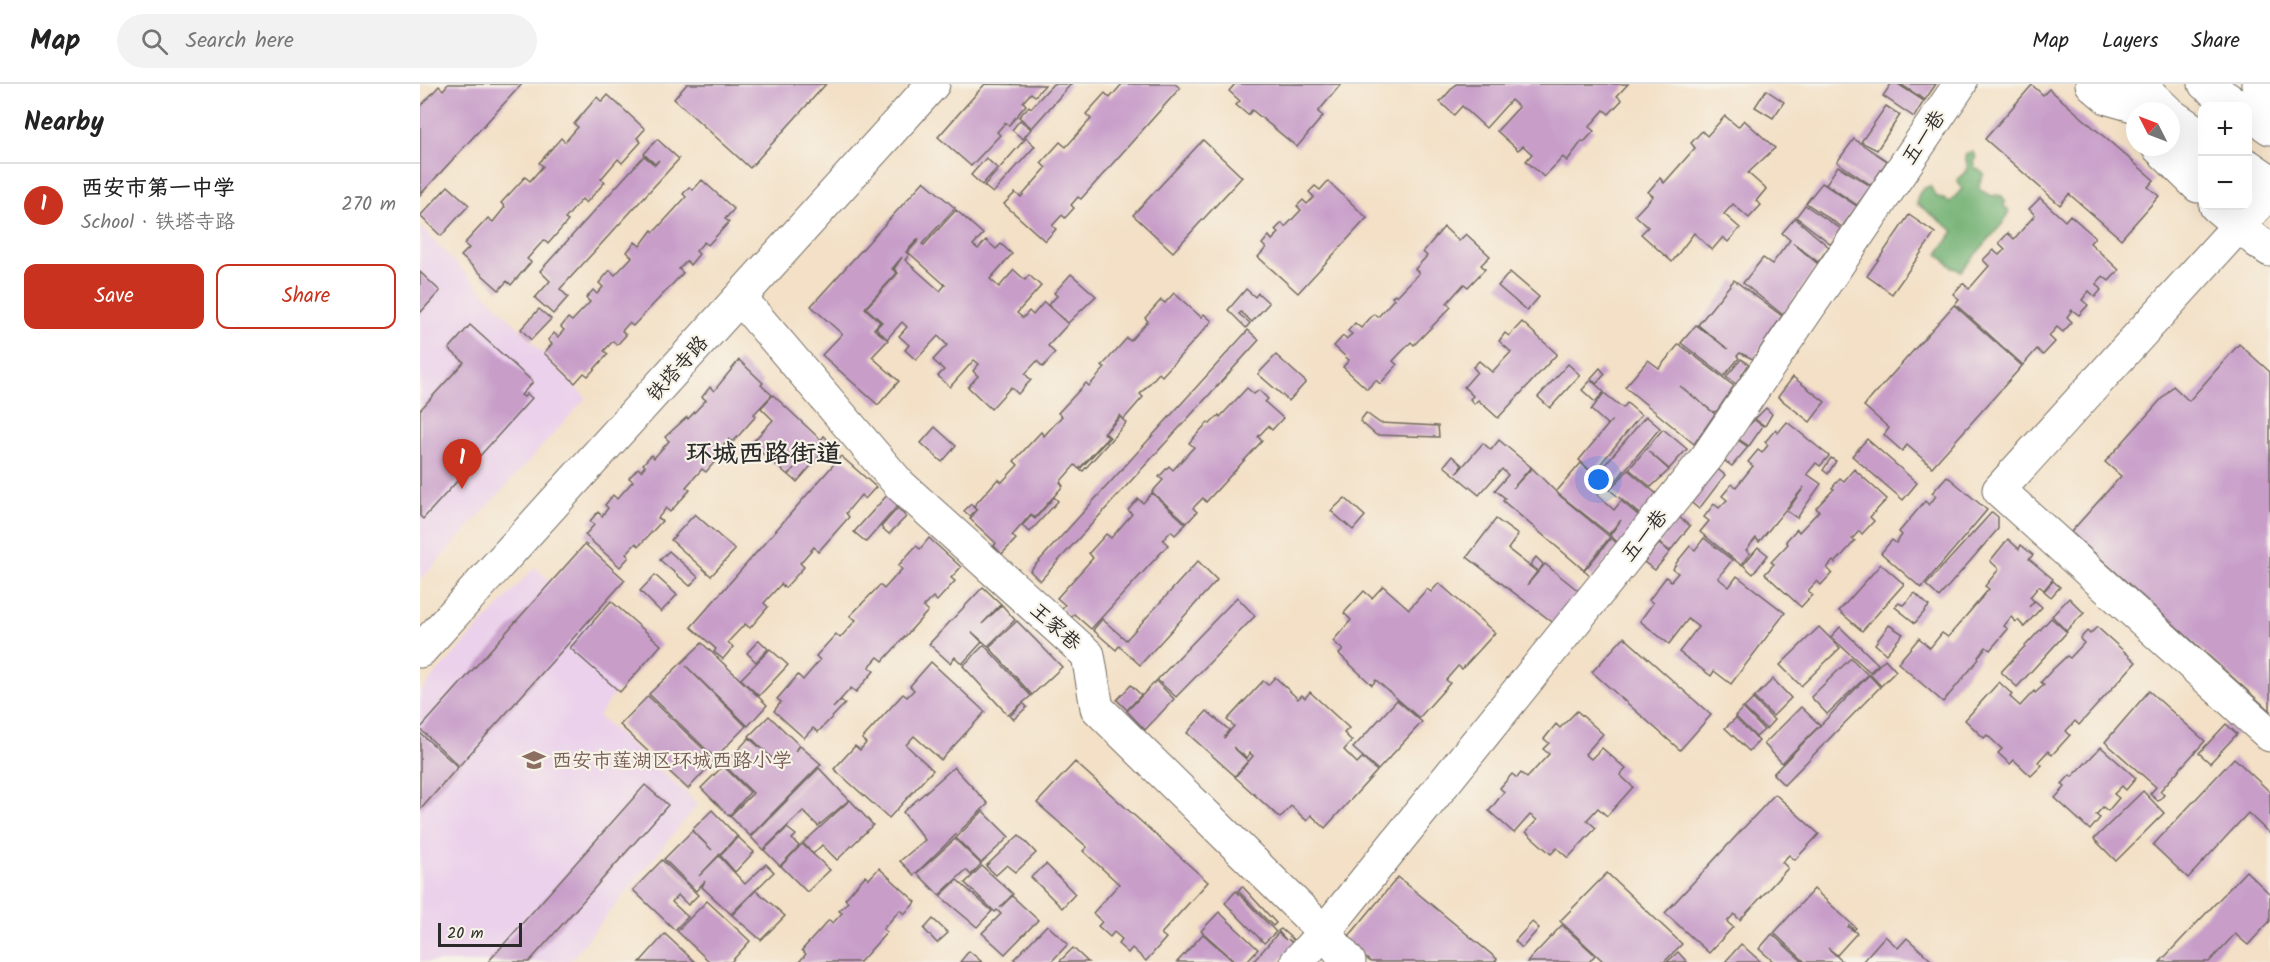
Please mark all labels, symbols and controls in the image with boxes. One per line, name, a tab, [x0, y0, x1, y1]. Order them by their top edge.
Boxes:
search box	[117, 14, 537, 68]
text: Map	[30, 19, 81, 64]
text: Search here	[186, 24, 294, 59]
icon: search	[138, 25, 171, 58]
text: Map	[2032, 25, 2069, 58]
text: Layers	[2102, 25, 2158, 58]
text: Share	[2191, 25, 2240, 58]
text: Nearby	[24, 102, 104, 144]
north arrow	[2126, 102, 2180, 156]
map controls	[2198, 102, 2252, 210]
button: +	[2198, 102, 2252, 156]
street label: 五一巷	[1895, 103, 1955, 172]
button: −	[2198, 156, 2252, 210]
text: 西安市第一中学	[81, 172, 235, 207]
text: 1	[40, 189, 47, 221]
text: 270 m	[341, 189, 396, 221]
text: School · 铁塔寺路	[81, 207, 235, 239]
button: Save	[24, 264, 204, 329]
button: Share	[216, 264, 396, 329]
street label: 铁塔寺路	[640, 328, 718, 410]
district label: 环城西路街道	[686, 434, 842, 476]
pin: 1	[442, 440, 482, 489]
your location	[1584, 465, 1613, 494]
street label: 五一巷	[1614, 502, 1677, 570]
street label: 王家巷	[1022, 596, 1088, 660]
place label: 西安市莲湖区环城西路小学	[552, 746, 792, 778]
school or university icon: 西安市莲湖区环城西路小学	[521, 747, 547, 773]
scale bar	[438, 920, 522, 948]
text: 20 m	[447, 921, 483, 946]

